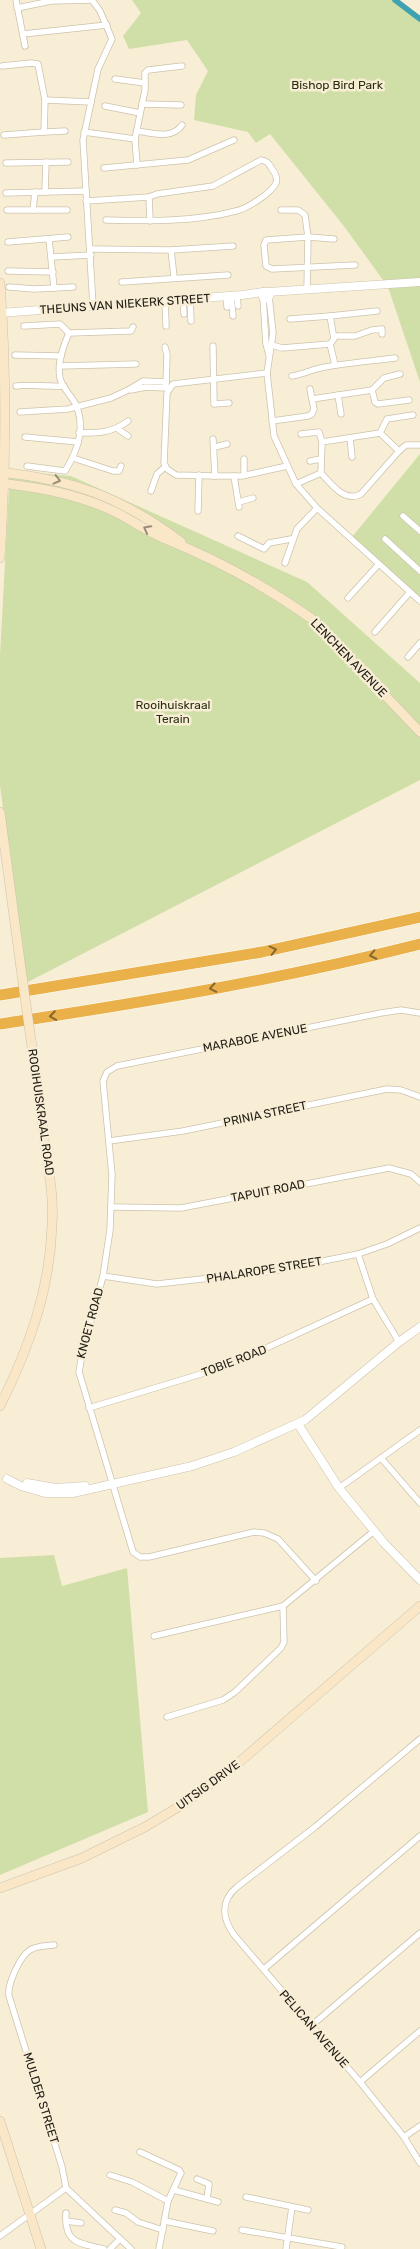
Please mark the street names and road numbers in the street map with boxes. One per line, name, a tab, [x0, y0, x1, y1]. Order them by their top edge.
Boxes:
street label: THEUNS VAN NIEKERK STREET	[39, 291, 211, 317]
street label: LENCHEN AVENUE	[308, 616, 390, 700]
street label: MARABOE AVENUE	[202, 1021, 308, 1055]
street label: ROOIHUISKRAAL ROAD	[25, 1048, 57, 1176]
street label: PRINIA STREET	[222, 1098, 308, 1130]
street label: TAPUIT ROAD	[230, 1177, 306, 1205]
street label: PHALAROPE STREET	[205, 1254, 323, 1286]
street label: KNOET ROAD	[74, 1286, 106, 1360]
street label: TOBIE ROAD	[200, 1342, 268, 1380]
street label: UITSIG DRIVE	[174, 1757, 242, 1813]
street label: PELICAN AVENUE	[276, 1987, 352, 2071]
street label: MULDER STREET	[20, 2051, 62, 2145]

